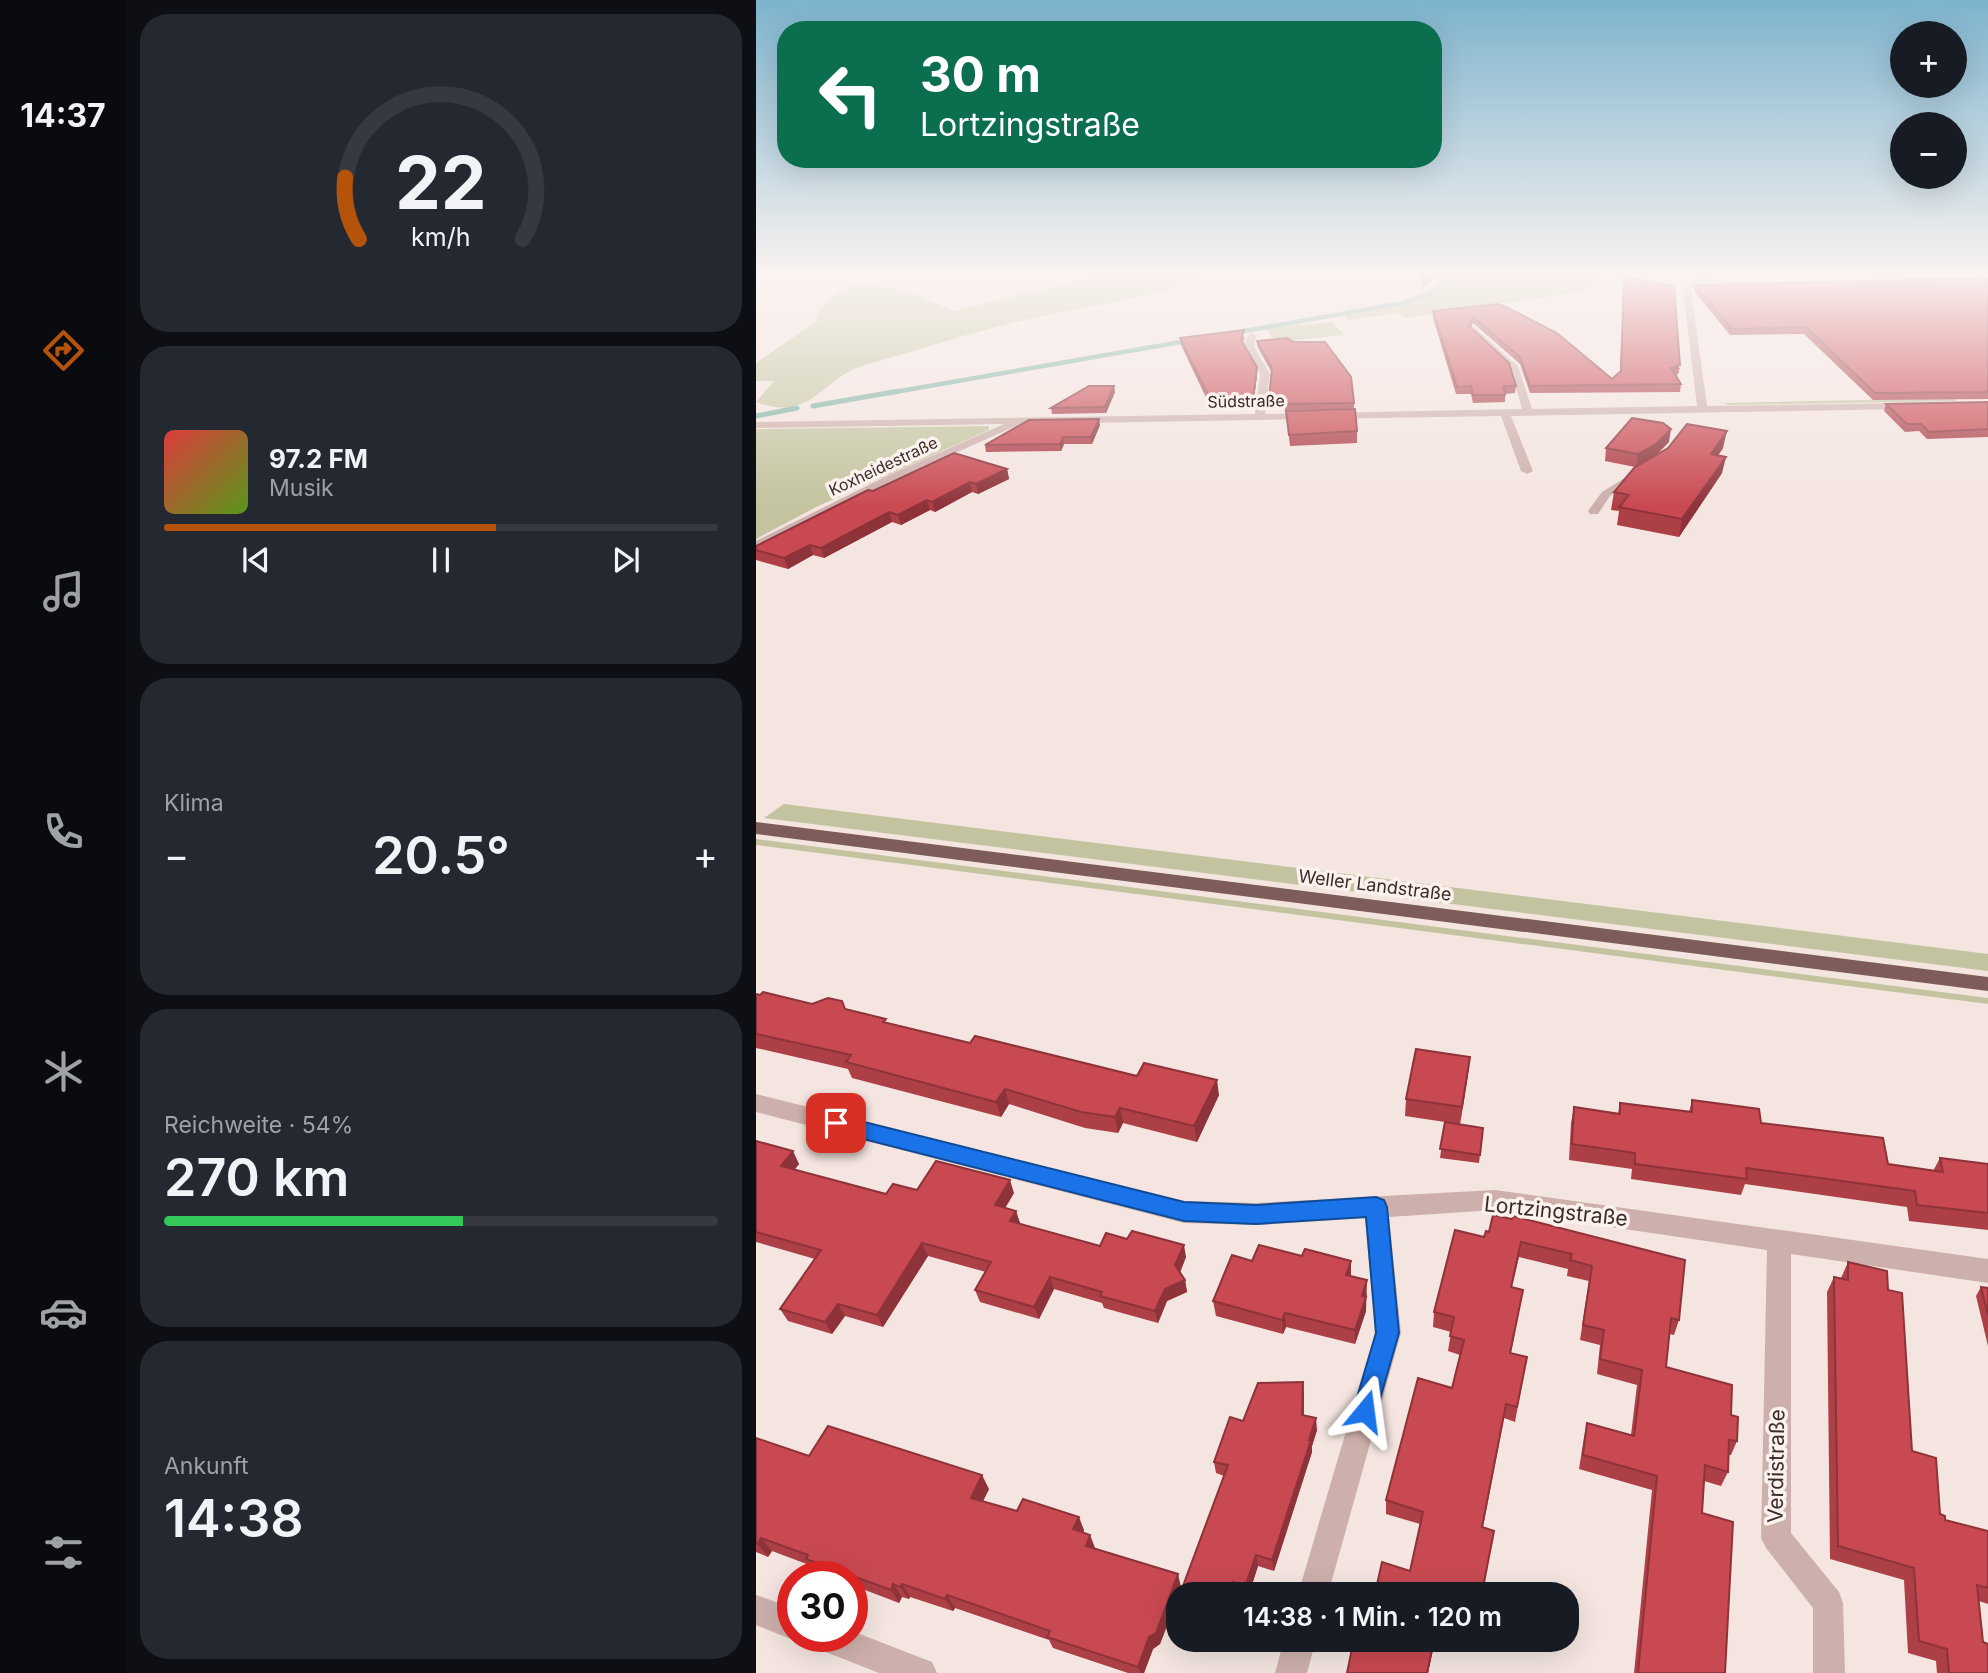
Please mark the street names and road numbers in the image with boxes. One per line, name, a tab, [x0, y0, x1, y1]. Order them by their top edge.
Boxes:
street label: Südstraße	[1207, 390, 1285, 412]
street label: Koxheidestraße	[825, 432, 941, 500]
street label: Weller Landstraße	[1297, 865, 1453, 905]
street label: Lortzingstraße	[1483, 1191, 1629, 1231]
street label: Verdistraße	[1763, 1409, 1789, 1523]

